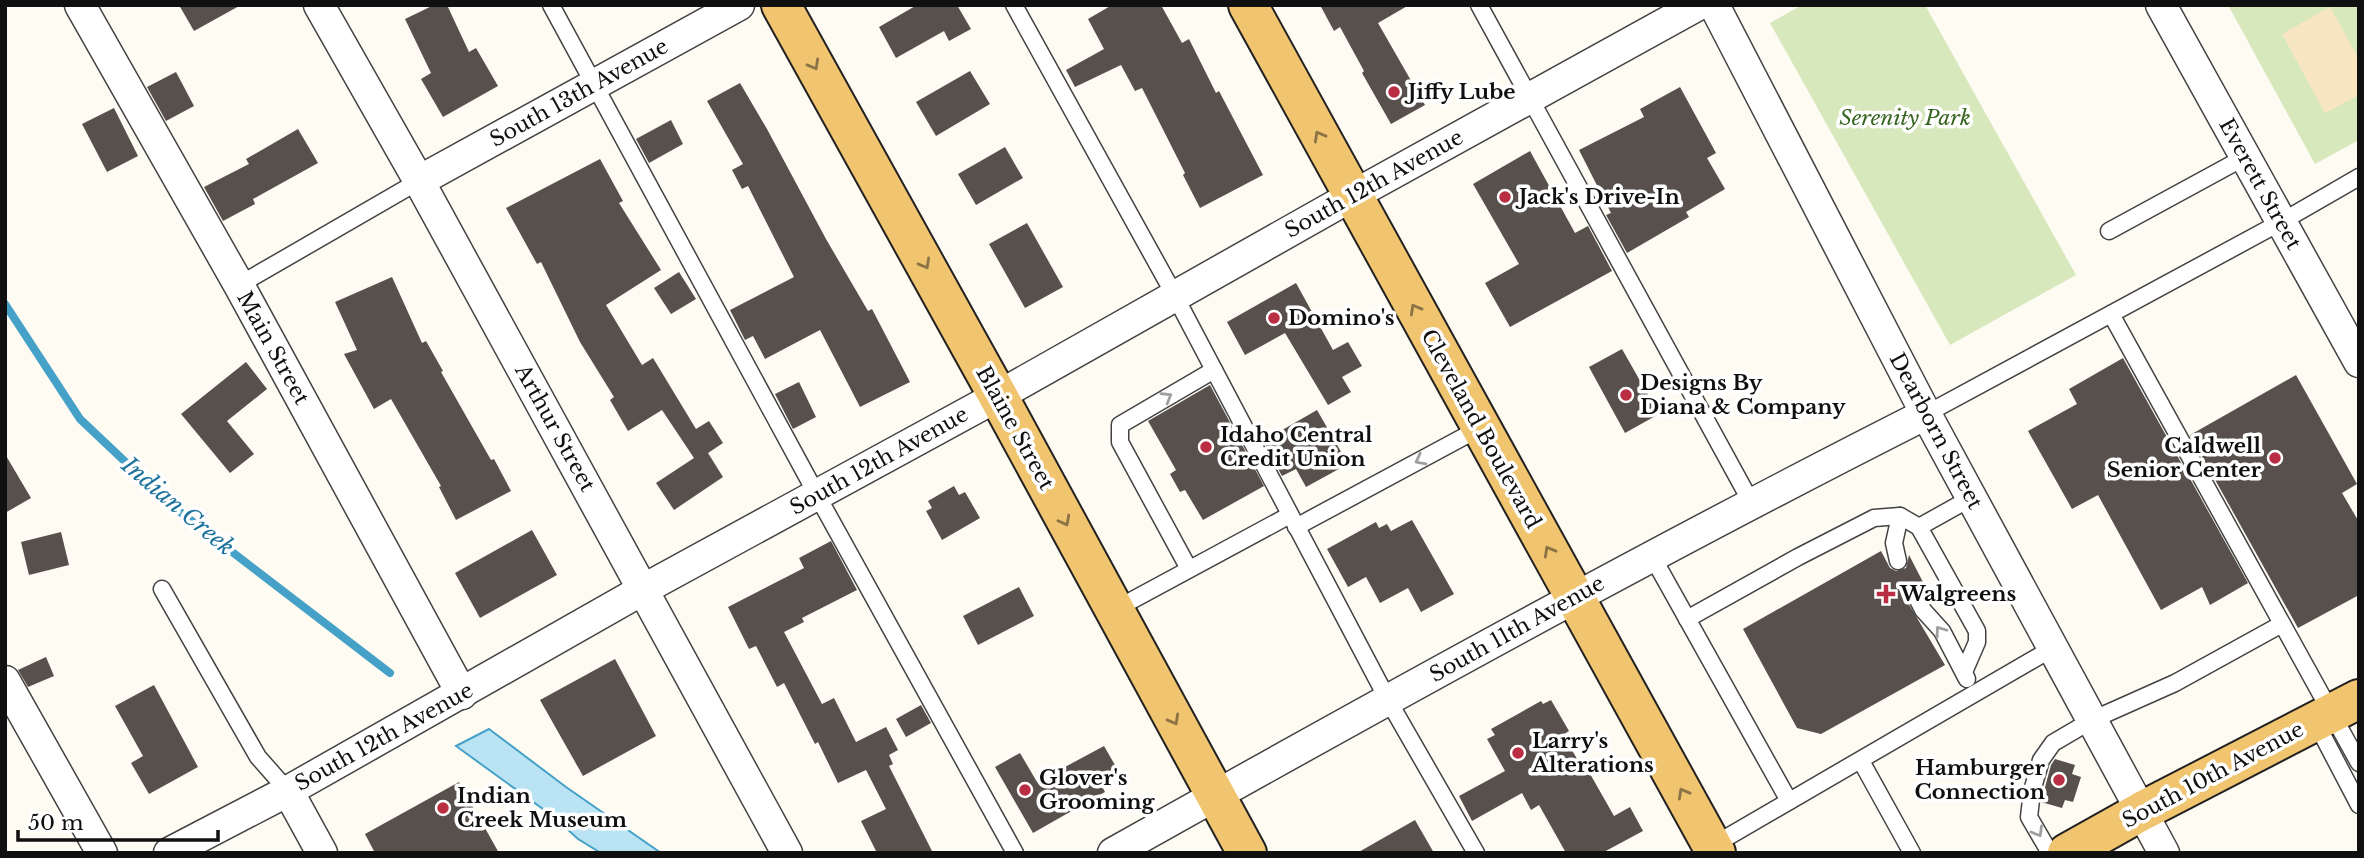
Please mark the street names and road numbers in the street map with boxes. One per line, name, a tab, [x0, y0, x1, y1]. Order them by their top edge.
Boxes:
street label: South 13th Avenue	[485, 33, 673, 153]
street label: Everett Street	[2213, 114, 2307, 254]
street label: South 12th Avenue	[1280, 124, 1468, 244]
street label: Main Street	[231, 287, 315, 409]
street label: Cleveland Boulevard	[1415, 325, 1547, 533]
street label: Dearborn Street	[1884, 348, 1988, 514]
street label: Arthur Street	[509, 359, 601, 496]
street label: Blaine Street	[970, 362, 1060, 494]
street label: South 12th Avenue	[785, 401, 973, 521]
street label: South 11th Avenue	[1425, 570, 1609, 688]
street label: South 12th Avenue	[290, 677, 478, 797]
street label: South 10th Avenue	[2118, 716, 2308, 834]

